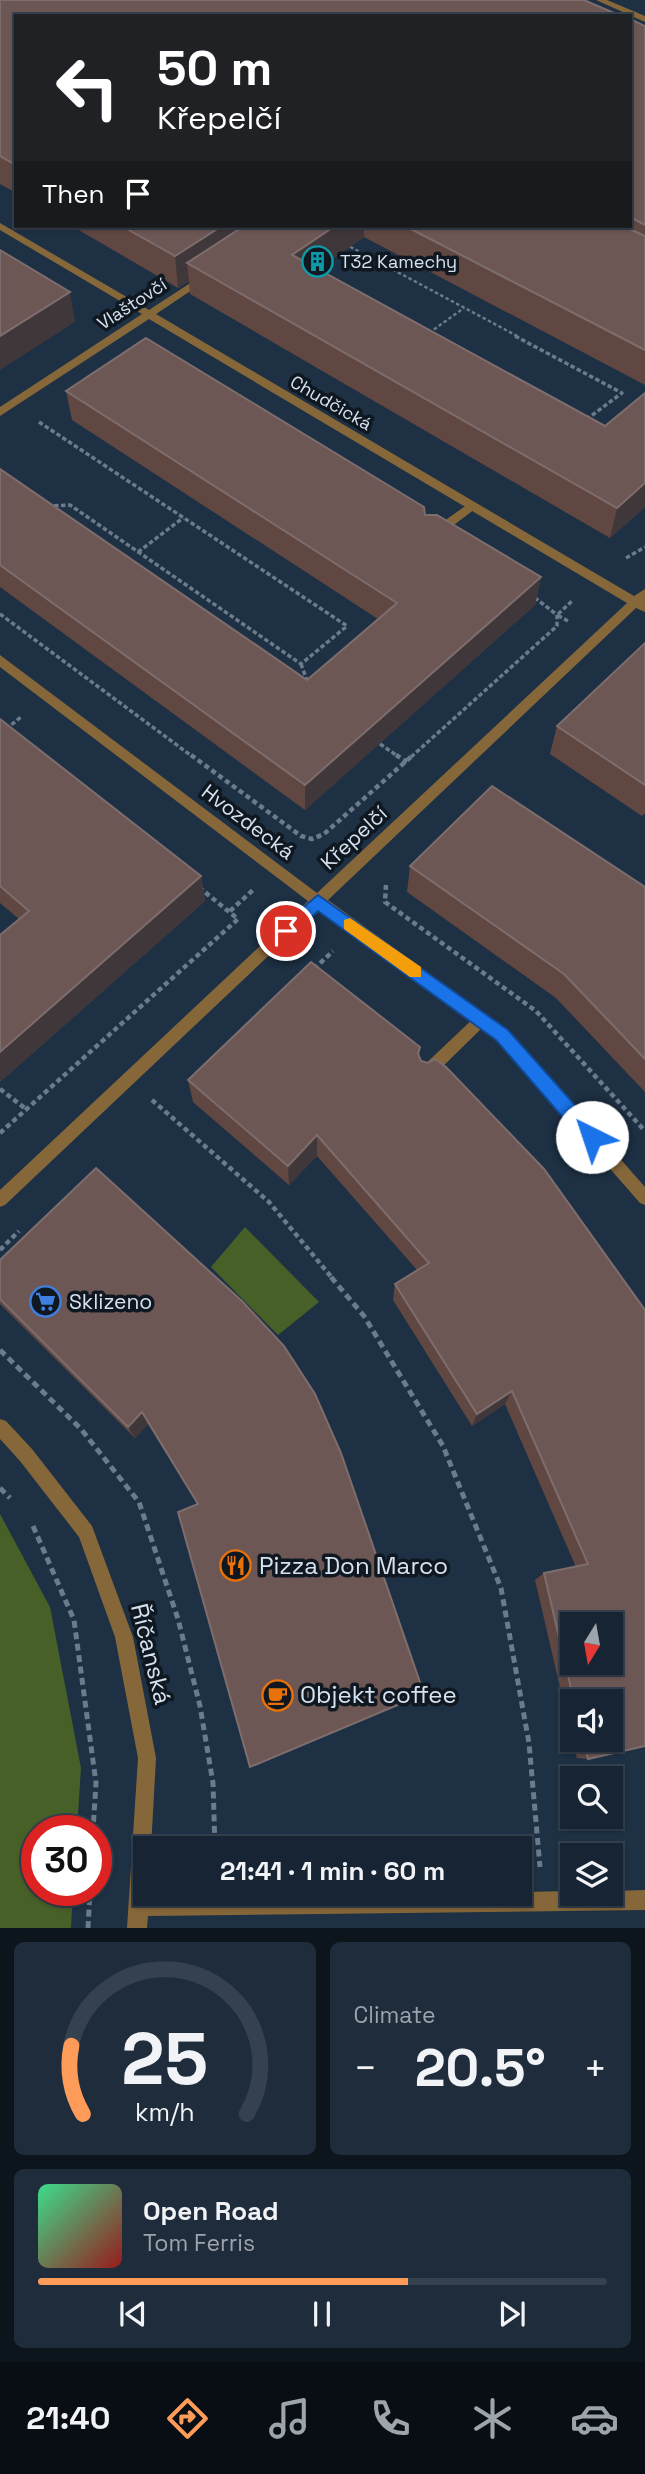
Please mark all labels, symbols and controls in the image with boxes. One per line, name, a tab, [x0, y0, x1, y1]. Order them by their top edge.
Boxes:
text: 50 m	[157, 37, 272, 99]
icon: left	[42, 42, 133, 133]
text: Křepelčí	[157, 98, 281, 138]
icon: arrive	[119, 175, 157, 213]
text: Then	[42, 177, 105, 211]
building icon: T32 Kamechy	[300, 245, 334, 279]
place label: T32 Kamechy	[340, 250, 457, 273]
street label: Vlaštovčí	[93, 272, 171, 335]
street label: Chudčická	[286, 370, 376, 435]
street label: Hvozdecká	[196, 778, 300, 865]
street label: Křepelčí	[315, 799, 393, 875]
pin	[256, 901, 316, 961]
icon: arrive	[267, 912, 305, 950]
position arrow	[555, 1100, 629, 1174]
supermarket icon: Sklizeno	[29, 1285, 63, 1319]
place label: Sklizeno	[69, 1288, 152, 1315]
restaurant icon: Pizza Don Marco	[219, 1549, 253, 1583]
place label: Pizza Don Marco	[259, 1550, 448, 1581]
street label: Říčanská	[124, 1600, 179, 1708]
north arrow	[560, 1612, 623, 1675]
map controls	[560, 1612, 623, 1906]
cafe icon: Objekt coffee	[260, 1678, 294, 1712]
place label: Objekt coffee	[300, 1679, 457, 1710]
button: sound	[560, 1689, 623, 1752]
button: search	[560, 1766, 623, 1829]
speed limit sign: 30	[21, 1815, 112, 1906]
button: layers	[560, 1843, 623, 1906]
text: 21:41 · 1 min · 60 m	[220, 1854, 445, 1888]
text: Climate	[354, 2000, 436, 2030]
text: 25	[121, 2013, 208, 2106]
text: 20.5°	[415, 2035, 546, 2101]
text: −	[354, 2044, 377, 2092]
text: +	[583, 2044, 607, 2092]
text: km/h	[135, 2096, 195, 2128]
text: Open Road	[143, 2194, 279, 2228]
text: Tom Ferris	[143, 2228, 255, 2258]
icon: previous	[114, 2295, 152, 2333]
icon: pause	[303, 2295, 341, 2333]
icon: next	[493, 2295, 531, 2333]
icon: directions	[163, 2394, 212, 2443]
icon: music	[265, 2394, 314, 2443]
icon: phone	[366, 2394, 415, 2443]
icon: climate	[468, 2394, 517, 2443]
icon: car	[570, 2394, 619, 2443]
text: 21:40	[26, 2398, 110, 2438]

